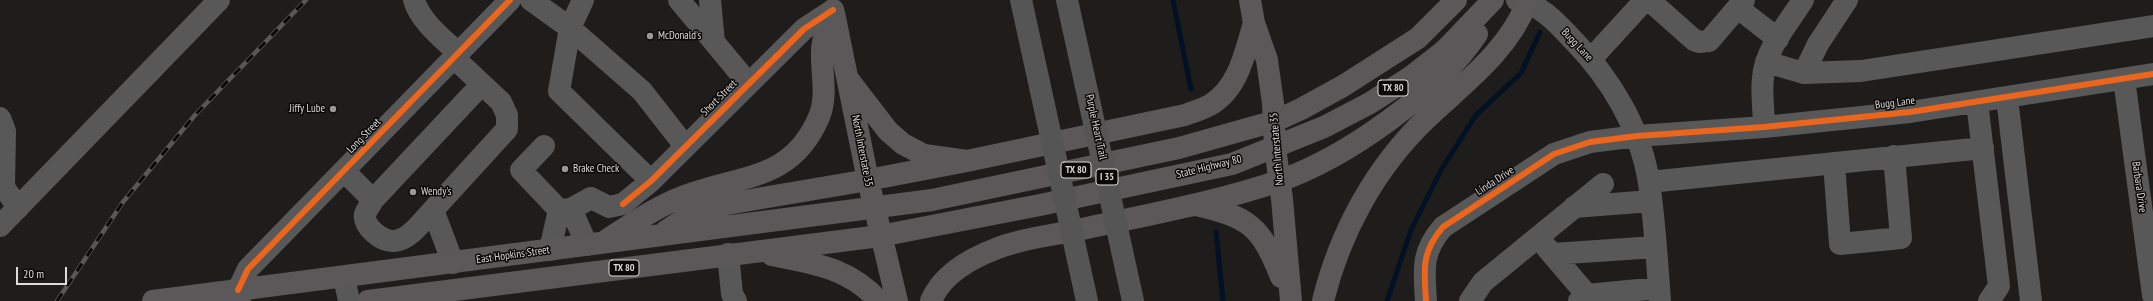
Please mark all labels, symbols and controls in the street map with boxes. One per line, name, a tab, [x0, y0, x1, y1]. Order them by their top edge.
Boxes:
street label: Bugg Lane	[1559, 26, 1595, 64]
place label: McDonald's	[658, 29, 701, 43]
marker: McDonald's	[645, 31, 655, 41]
street label: Short Street	[698, 77, 740, 119]
road number: TX 80	[1378, 80, 1408, 96]
street label: Purple Heart Trail	[1083, 93, 1109, 161]
street label: Bugg Lane	[1874, 94, 1916, 112]
place label: Jiffy Lube	[289, 102, 325, 116]
marker: Jiffy Lube	[328, 104, 338, 114]
street label: North Interstate 35	[1267, 112, 1287, 186]
street label: North Interstate 35	[849, 114, 875, 188]
street label: Long Street	[344, 116, 384, 156]
street label: State Highway 80	[1175, 152, 1243, 182]
street label: Barbara Drive	[2129, 161, 2149, 213]
place label: Brake Check	[573, 162, 619, 176]
road number: TX 80	[1061, 162, 1091, 178]
marker: Brake Check	[560, 164, 570, 174]
street label: Linda Drive	[1473, 164, 1517, 198]
road number: I 35	[1096, 169, 1118, 185]
place label: Wendy's	[421, 185, 451, 199]
marker: Wendy's	[408, 187, 418, 197]
street label: East Hopkins Street	[475, 243, 551, 267]
scale bar	[18, 259, 69, 285]
road number: TX 80	[609, 260, 639, 276]
text: 20 m	[23, 266, 44, 281]

